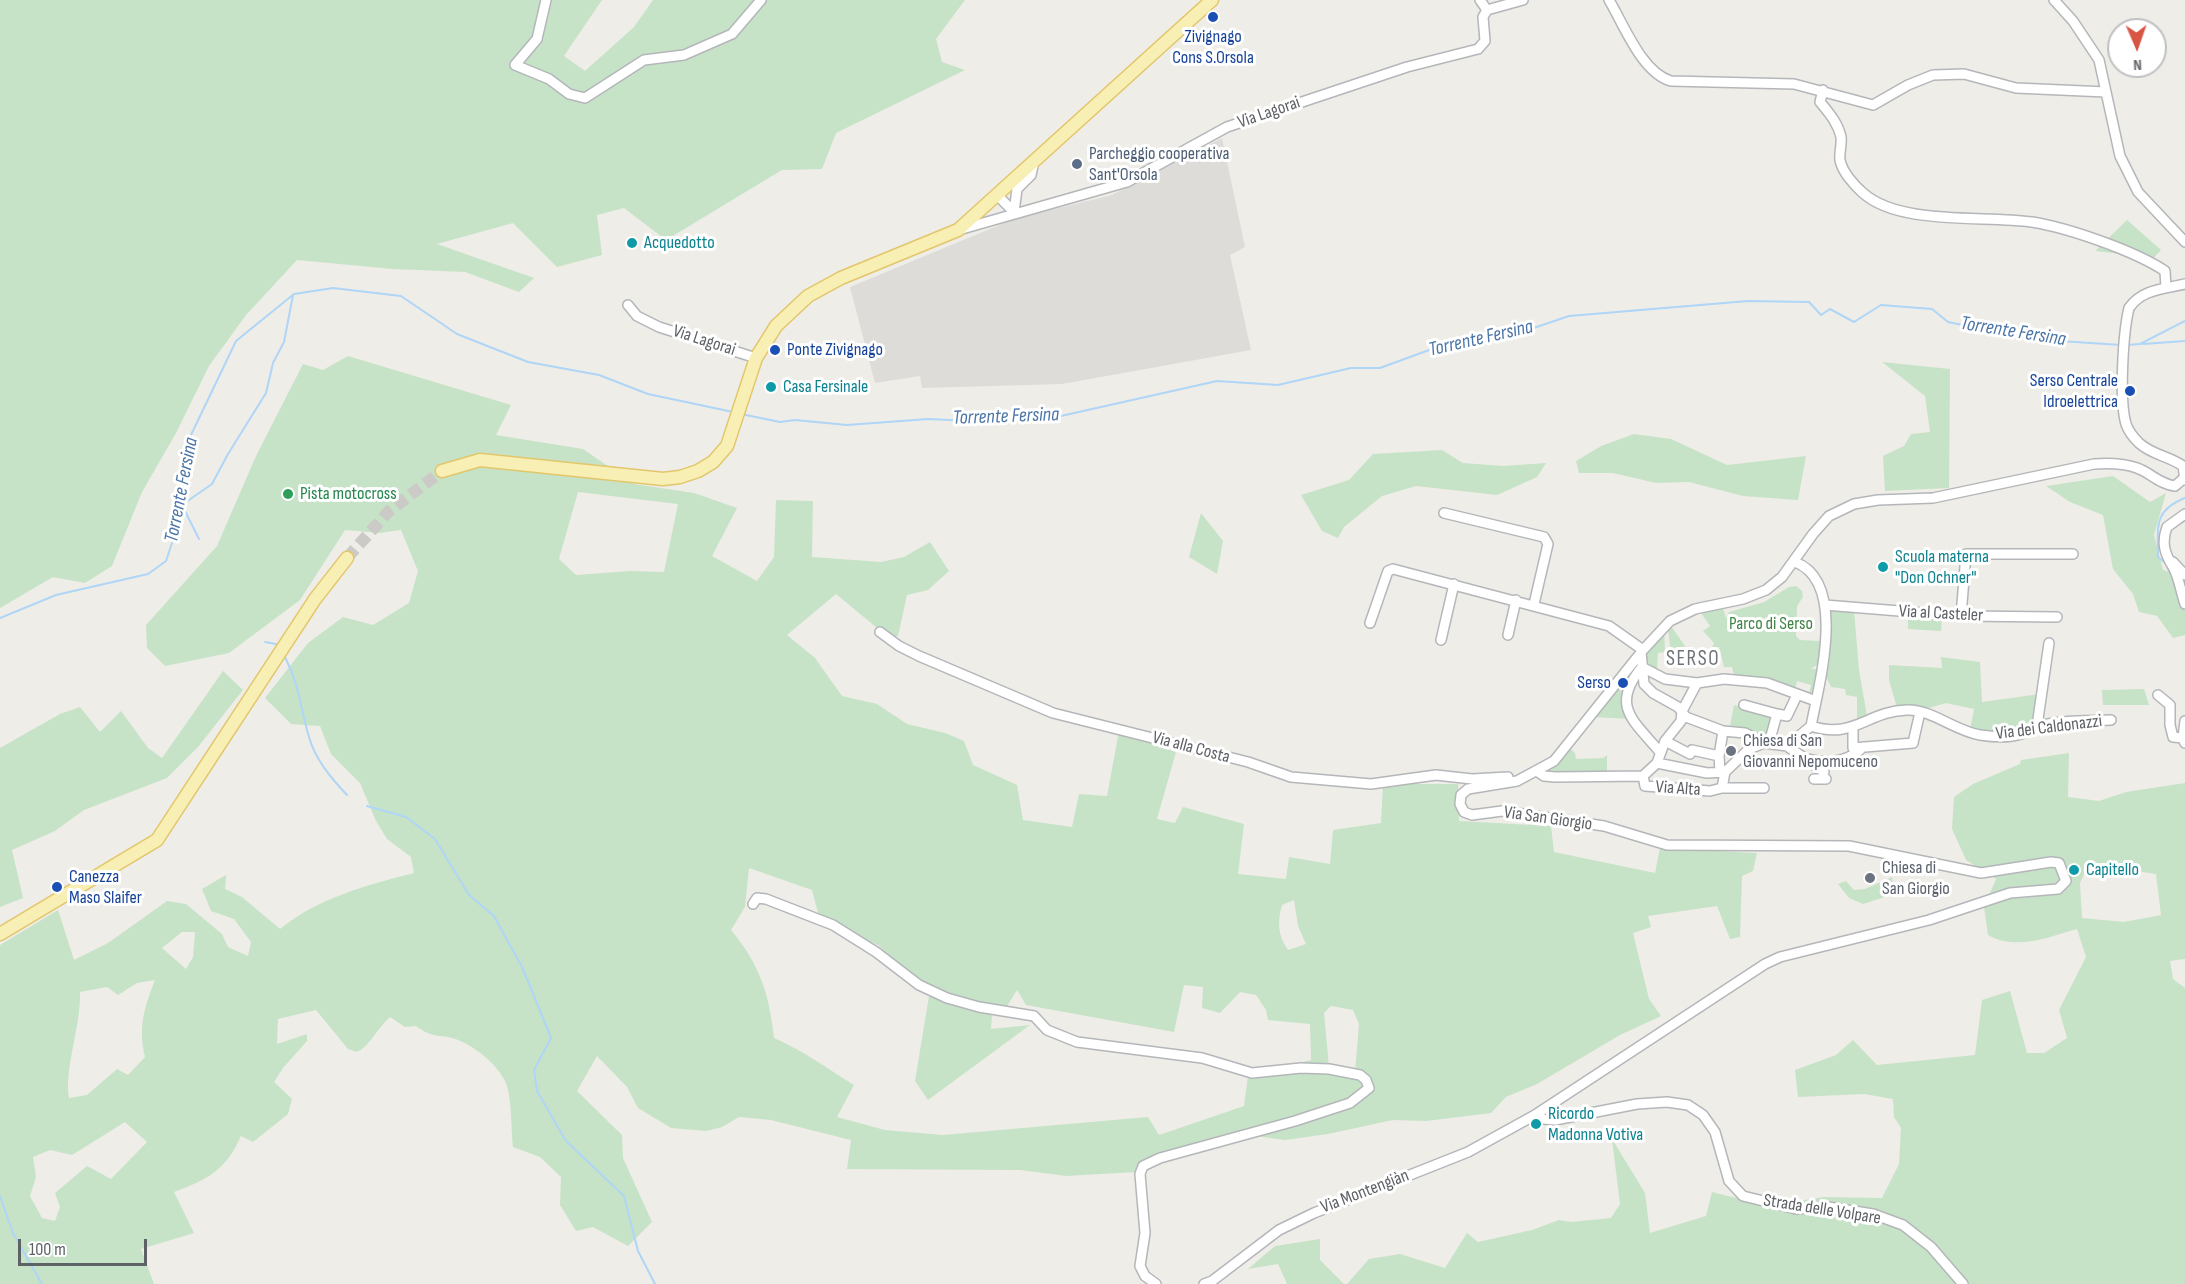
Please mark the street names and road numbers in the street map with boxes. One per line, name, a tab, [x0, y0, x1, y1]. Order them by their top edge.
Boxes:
street label: Via Lagorai	[1235, 92, 1303, 134]
street label: Via Lagorai	[670, 321, 738, 361]
street label: Via al Casteler	[1898, 601, 1984, 627]
street label: Via dei Caldonazzi	[1995, 711, 2103, 745]
street label: Via alla Costa	[1150, 727, 1232, 769]
street label: Via Alta	[1655, 777, 1701, 801]
street label: Via San Giorgio	[1502, 802, 1594, 836]
street label: Via Montengiàn	[1318, 1165, 1412, 1219]
street label: Strada delle Volpare	[1762, 1190, 1882, 1230]

